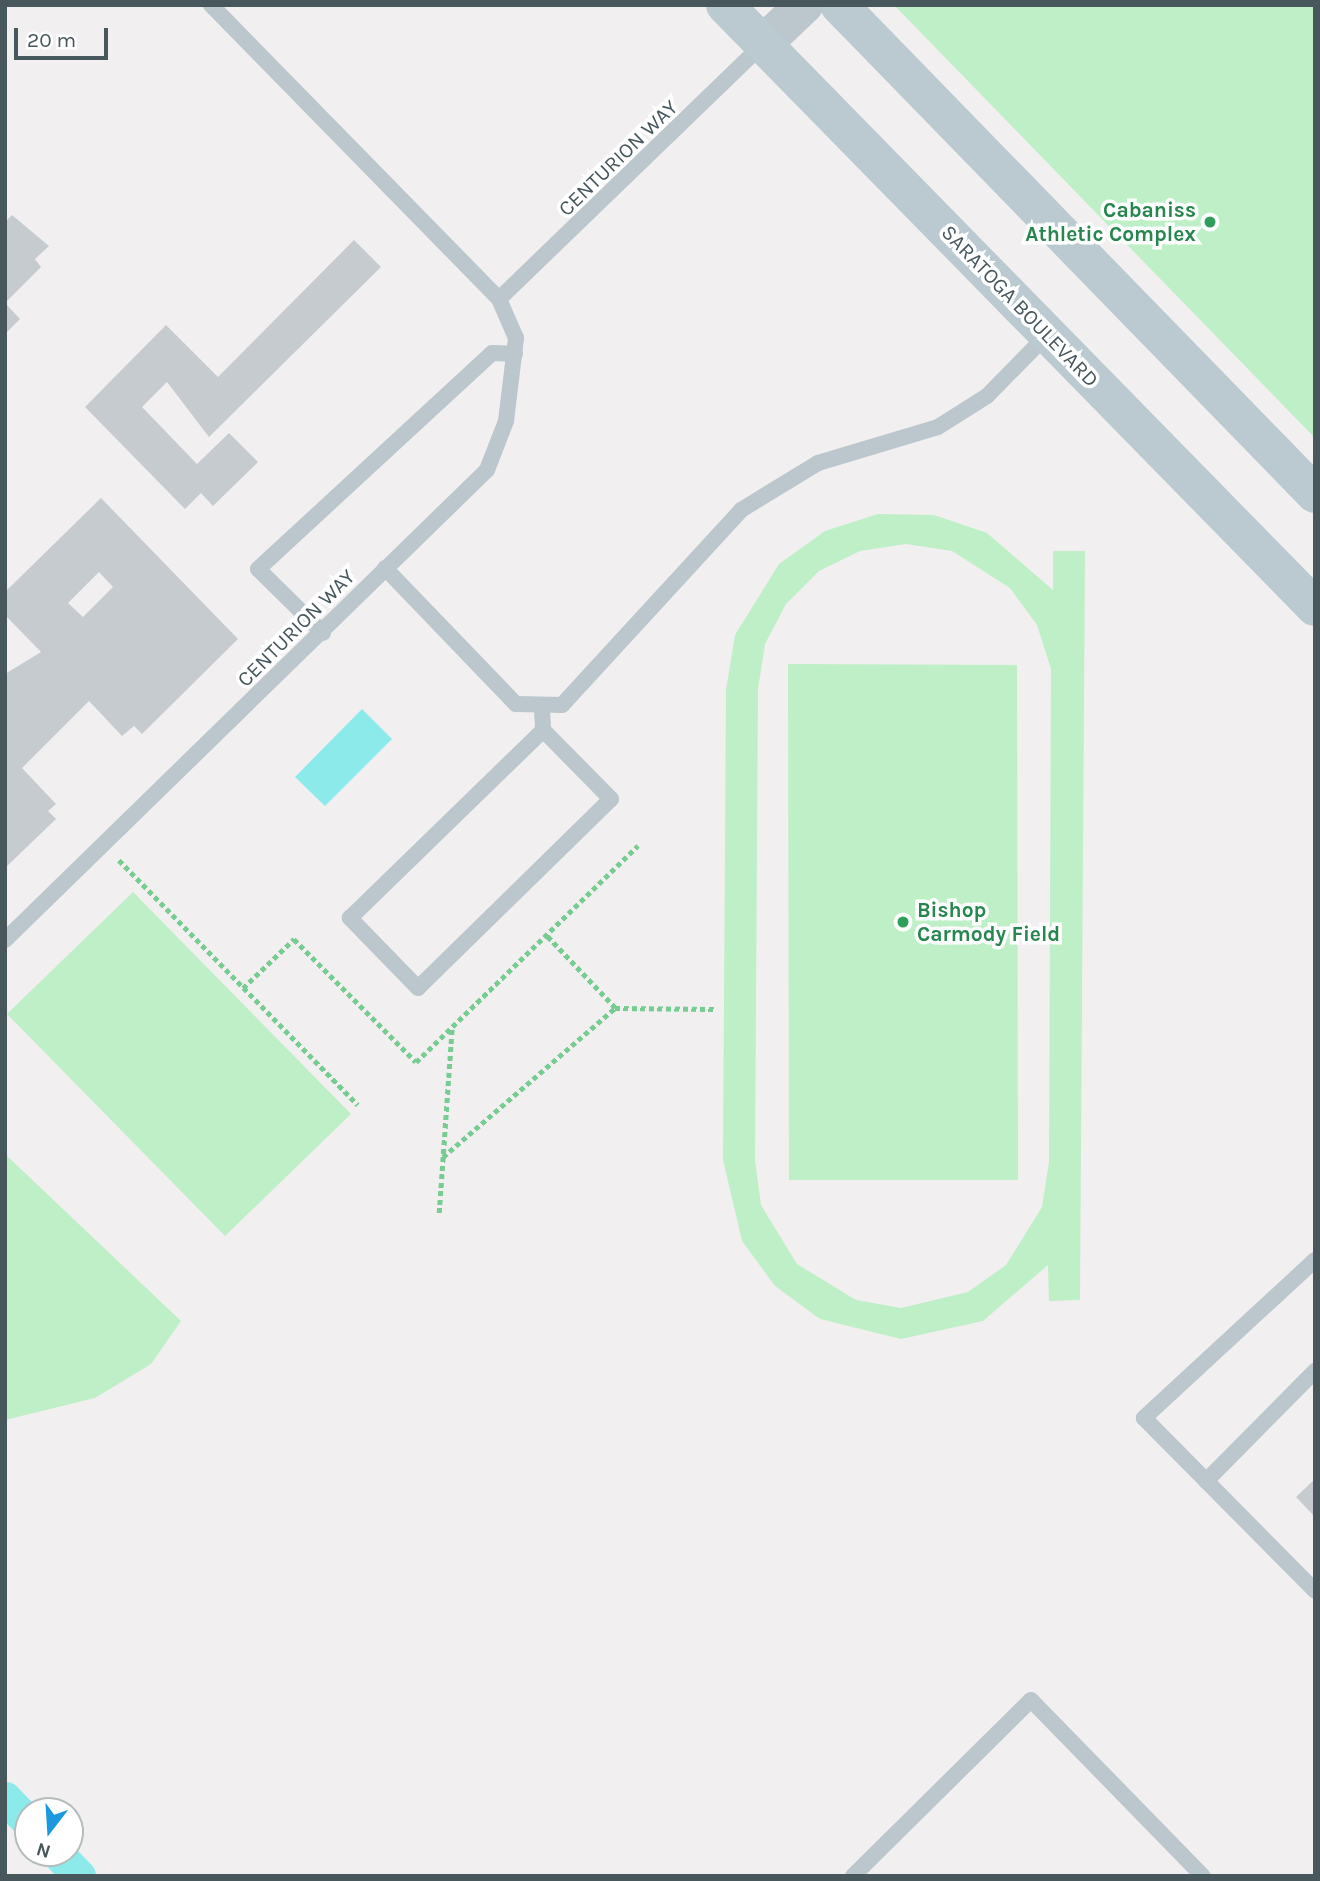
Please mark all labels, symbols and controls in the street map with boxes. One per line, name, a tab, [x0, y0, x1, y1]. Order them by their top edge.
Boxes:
scale bar	[18, 14, 112, 58]
text: 20 m	[27, 28, 76, 52]
street label: CENTURION WAY	[553, 95, 683, 221]
place label: Cabaniss Athletic Complex	[1025, 197, 1196, 247]
marker: Cabaniss Athletic Complex	[1202, 214, 1218, 230]
street label: SARATOGA BOULEVARD	[936, 220, 1104, 392]
street label: CENTURION WAY	[232, 564, 360, 692]
place label: Bishop Carmody Field	[917, 897, 1060, 947]
marker: Bishop Carmody Field	[895, 914, 911, 930]
north arrow	[14, 1797, 84, 1867]
text: N	[34, 1838, 53, 1863]

